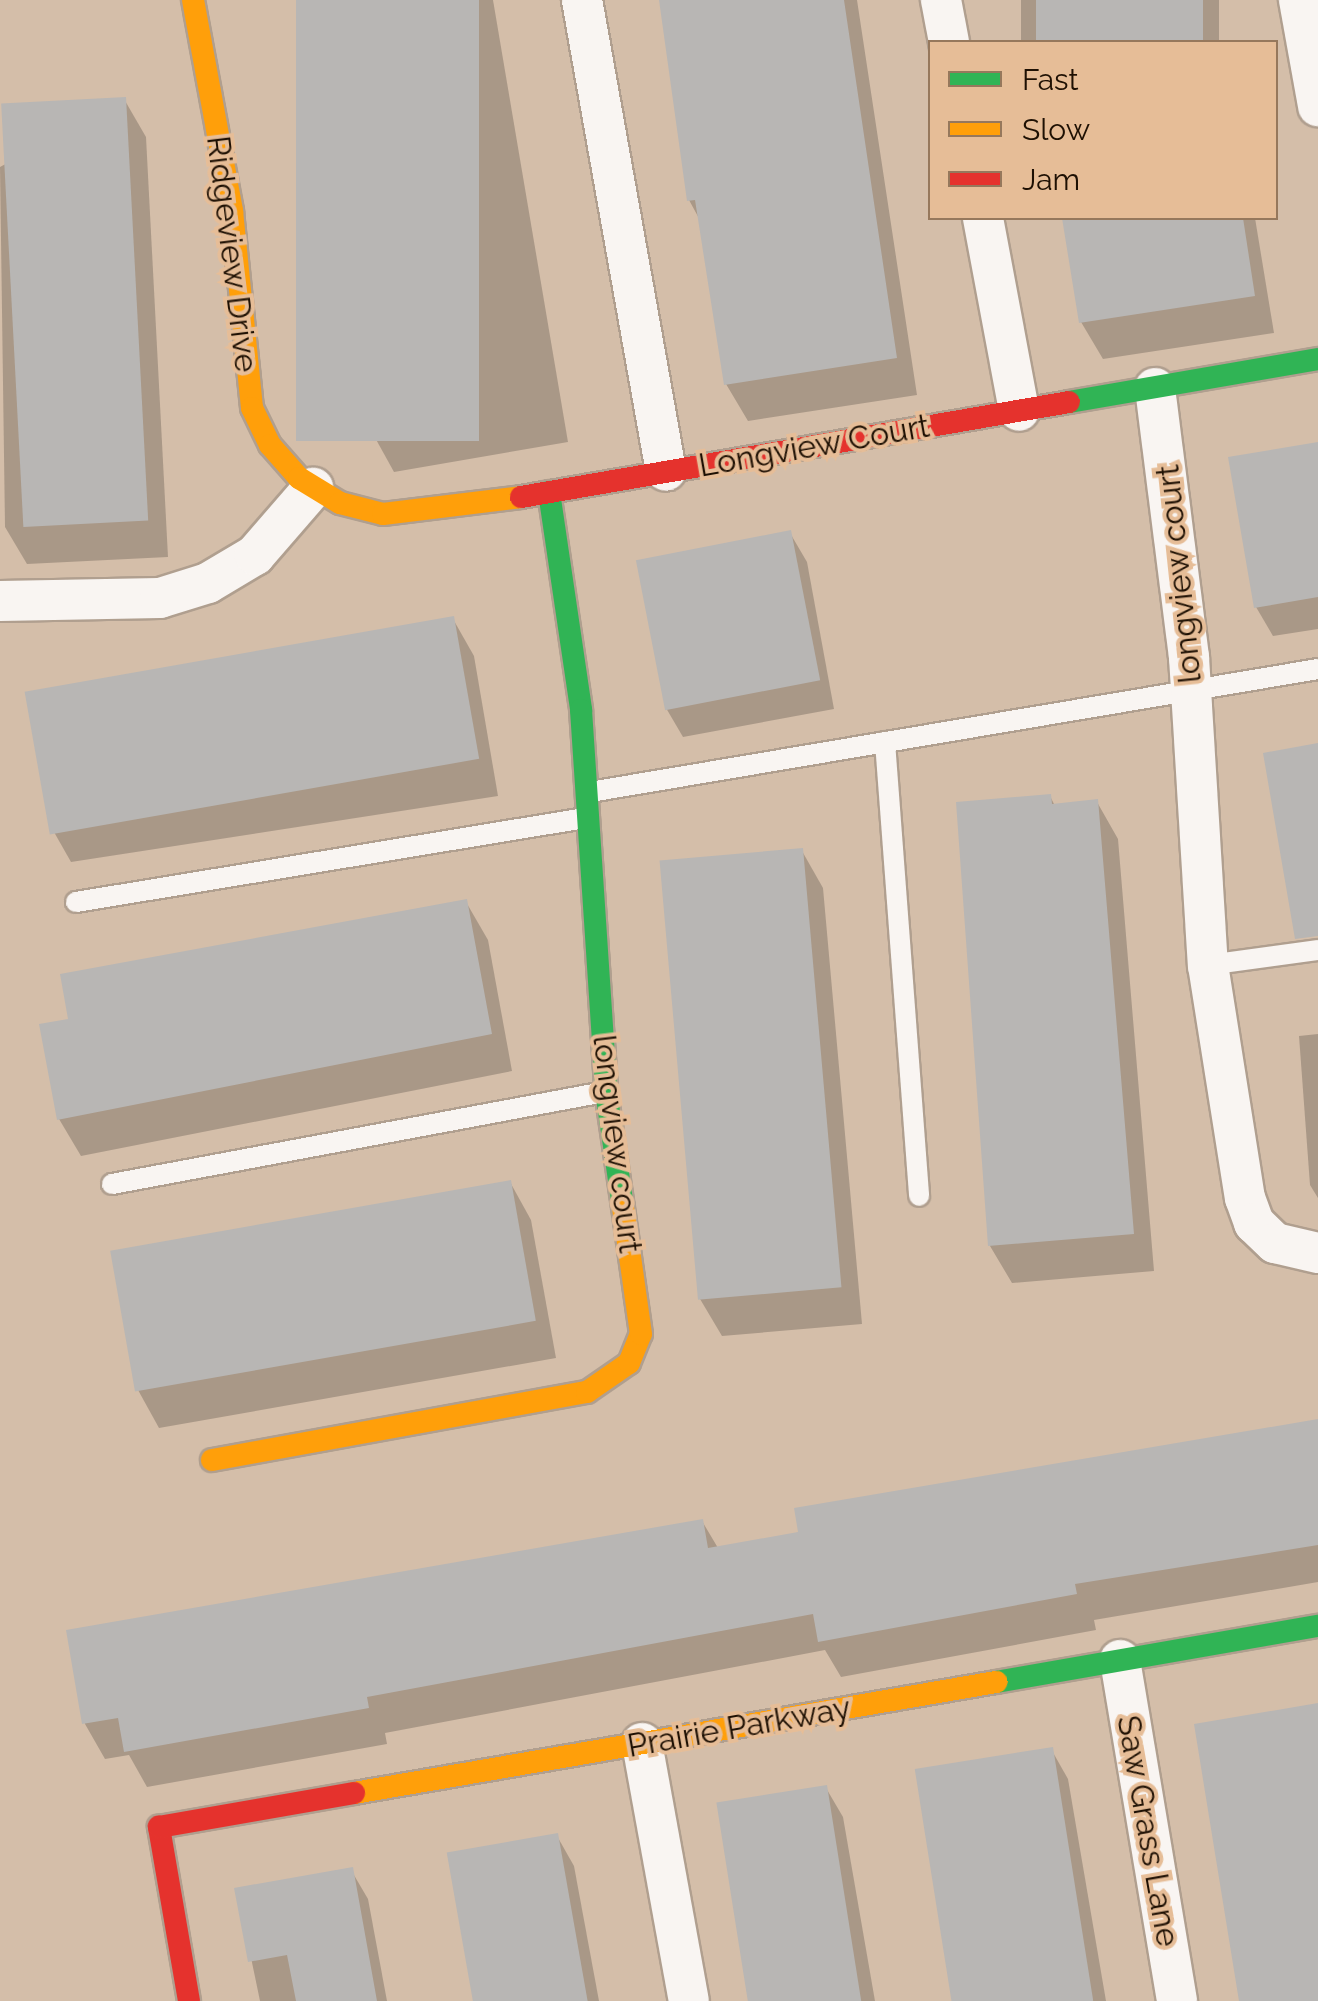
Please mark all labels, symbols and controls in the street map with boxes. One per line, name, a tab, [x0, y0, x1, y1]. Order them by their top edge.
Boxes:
legend	[928, 40, 1278, 220]
text: Fast	[1022, 62, 1079, 97]
text: Slow	[1022, 112, 1090, 147]
street label: Ridgeview Drive	[198, 133, 266, 375]
text: Jam	[1022, 162, 1080, 197]
street label: Longview Court	[695, 407, 933, 485]
street label: longview court	[1148, 463, 1210, 685]
street label: longview court	[585, 1032, 649, 1256]
street label: Prairie Parkway	[624, 1688, 854, 1766]
street label: Saw Grass Lane	[1109, 1712, 1187, 1950]

